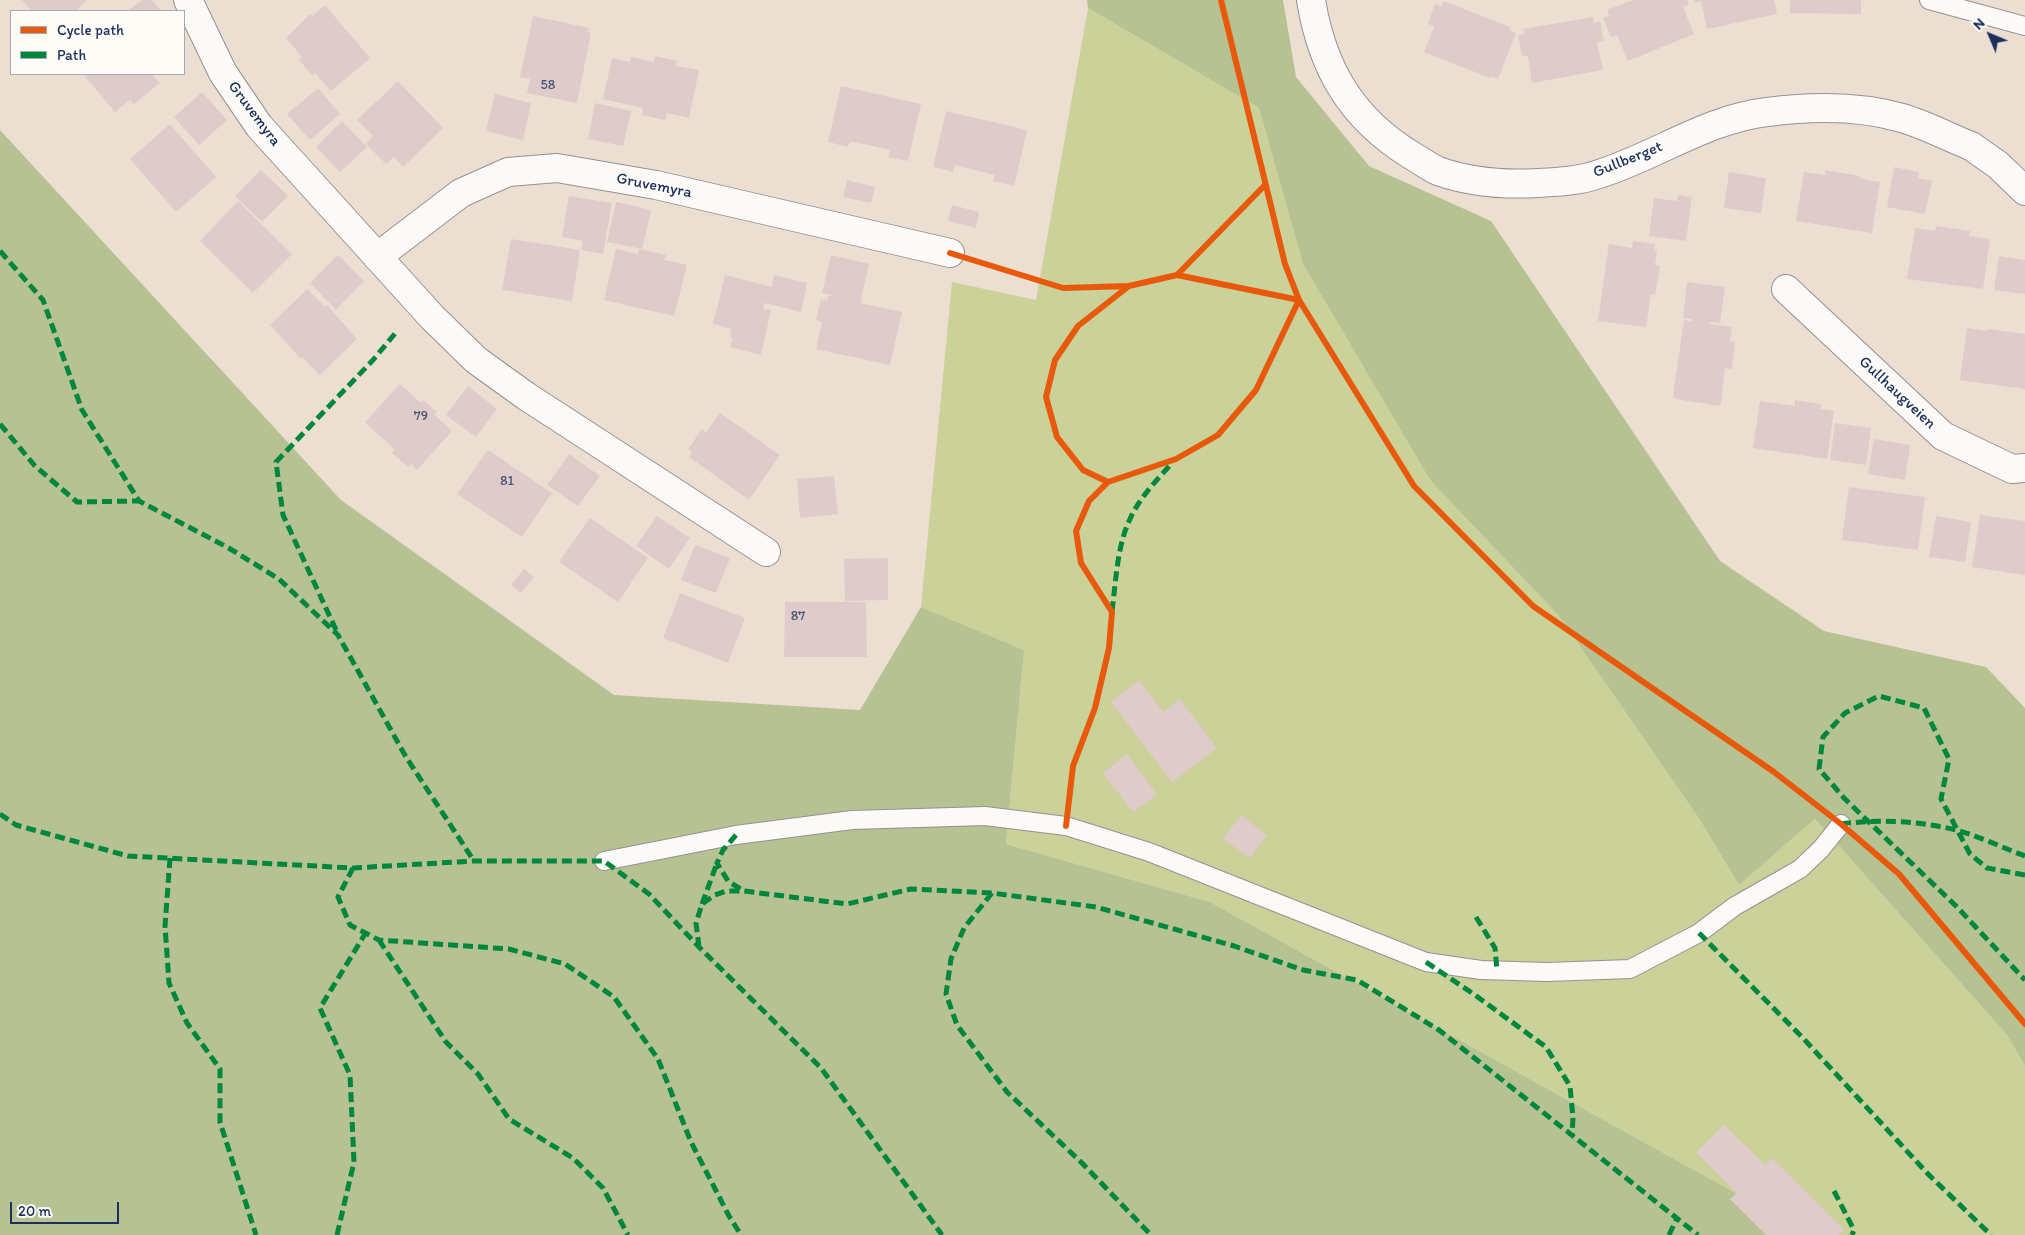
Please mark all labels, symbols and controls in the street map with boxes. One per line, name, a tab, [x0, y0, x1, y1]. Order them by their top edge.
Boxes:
legend	[10, 10, 185, 75]
north arrow	[1965, 10, 2015, 60]
text: N	[1970, 15, 1988, 33]
text: Cycle path	[57, 21, 124, 39]
text: Path	[57, 46, 86, 64]
house number: 58	[540, 77, 556, 93]
street label: Gruvemyra	[223, 78, 285, 150]
street label: Gullberget	[1591, 137, 1665, 183]
street label: Gruvemyra	[615, 169, 693, 203]
street label: Gullhaugveien	[1854, 352, 1940, 434]
house number: 79	[414, 408, 428, 424]
house number: 81	[500, 473, 514, 489]
house number: 87	[791, 608, 805, 624]
scale bar	[12, 1192, 121, 1224]
text: 20 m	[18, 1202, 51, 1220]

